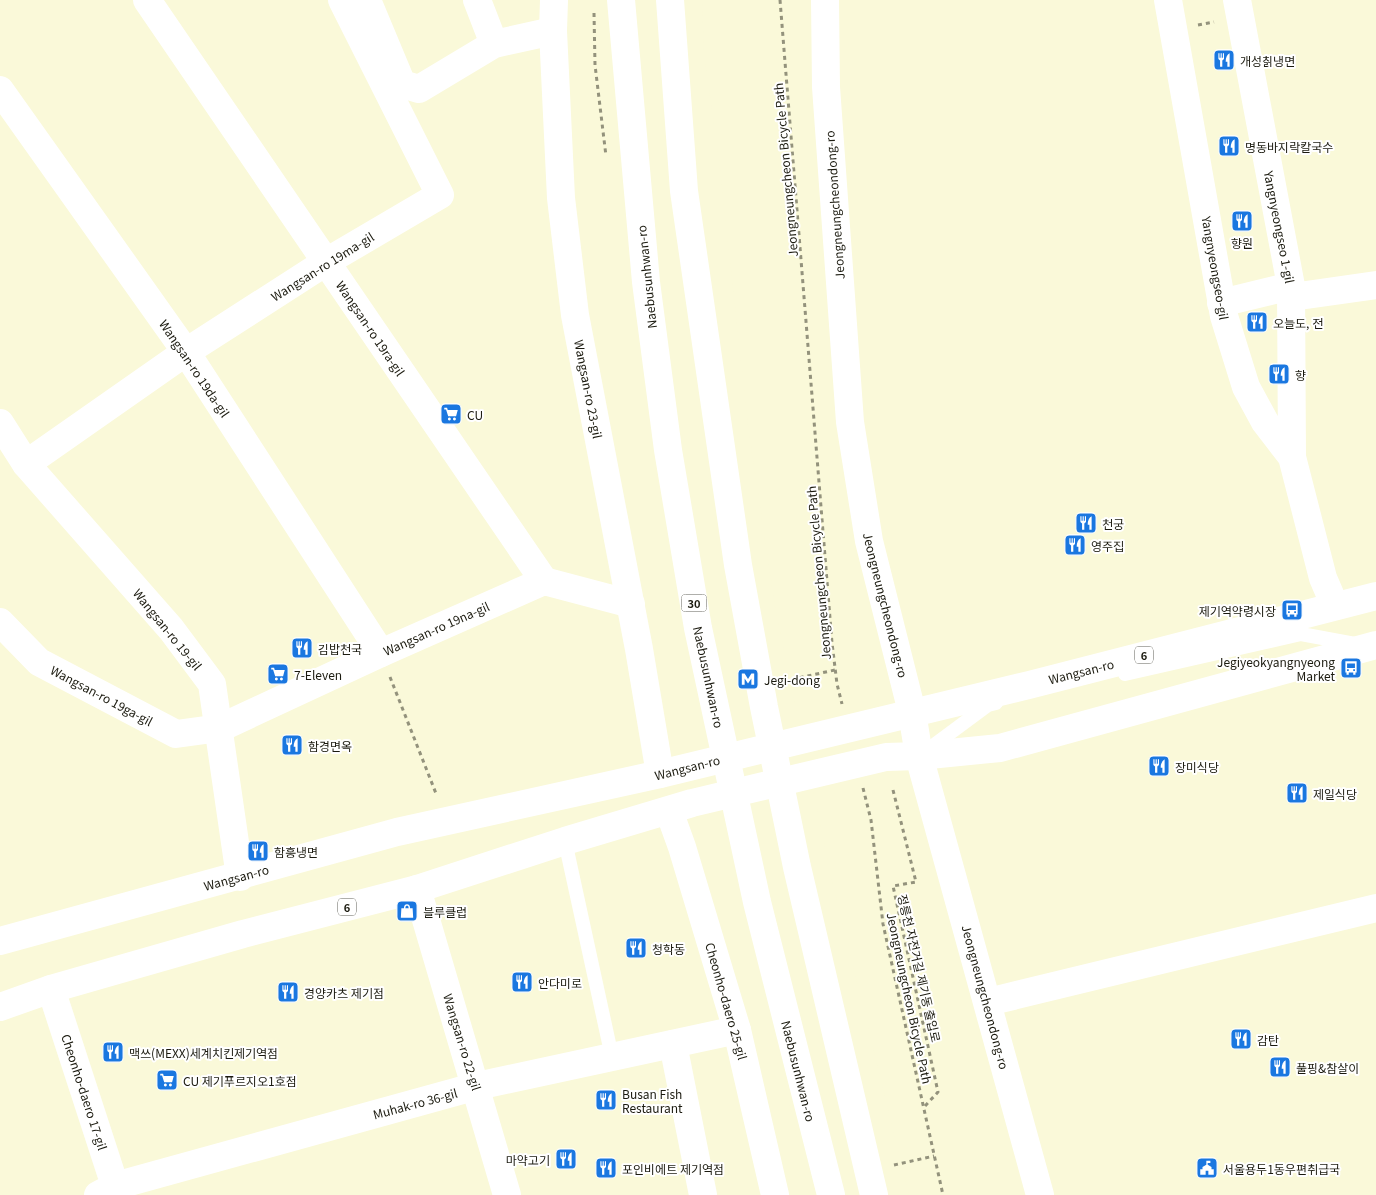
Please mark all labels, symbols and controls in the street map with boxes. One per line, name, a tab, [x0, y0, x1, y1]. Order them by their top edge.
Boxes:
restaurant icon: 개성칡냉면	[1212, 48, 1236, 72]
place label: 개성칡냉면	[1240, 52, 1295, 69]
street label: Jeongneungcheon Bicycle Path	[769, 82, 801, 258]
street label: Jeongneungcheondong-ro	[820, 130, 848, 280]
restaurant icon: 명동바지락칼국수	[1217, 134, 1241, 158]
place label: 명동바지락칼국수	[1245, 138, 1333, 155]
street label: Yangnyeongseo 1-gil	[1261, 168, 1299, 285]
restaurant icon: 향원	[1230, 209, 1254, 233]
street label: Yangnyeongseo-gil	[1198, 214, 1233, 321]
street label: Naebusunhwan-ro	[632, 225, 660, 329]
street label: Wangsan-ro 19ma-gil	[267, 227, 377, 305]
place label: 향원	[1231, 234, 1253, 251]
street label: Wangsan-ro 19ra-gil	[333, 277, 409, 379]
restaurant icon: 오늘도, 전	[1245, 310, 1269, 334]
place label: 오늘도, 전	[1273, 314, 1323, 331]
street label: Wangsan-ro 19da-gil	[156, 316, 234, 420]
street label: Wangsan-ro 23-gil	[571, 338, 607, 440]
restaurant icon: 향	[1267, 362, 1291, 386]
place label: 향	[1295, 366, 1306, 383]
supermarket icon: CU	[439, 402, 463, 426]
place label: CU	[467, 406, 483, 423]
street label: Jeongneungcheon Bicycle Path	[802, 485, 834, 661]
restaurant icon: 천궁	[1074, 511, 1098, 535]
place label: 천궁	[1102, 515, 1124, 532]
street label: Jeongneungcheondong-ro	[860, 531, 912, 679]
restaurant icon: 영주집	[1063, 533, 1087, 557]
place label: 영주집	[1091, 537, 1124, 554]
street label: Wangsan-ro 19-gil	[130, 585, 206, 673]
road number: 30	[682, 594, 706, 612]
street label: Wangsan-ro 19na-gil	[380, 597, 492, 659]
bus stop icon: 제기역약령시장	[1280, 598, 1304, 622]
place label: 제기역약령시장	[1199, 602, 1276, 619]
street label: Naebusunhwan-ro	[690, 624, 728, 730]
restaurant icon: 김밥천국	[290, 636, 314, 660]
place label: 김밥천국	[318, 640, 362, 657]
road number: 6	[1135, 646, 1153, 664]
place label: Jegiyeokyangnyeong Market	[1217, 653, 1335, 684]
street label: Wangsan-ro	[1047, 655, 1115, 687]
bus stop icon: Jegiyeokyangnyeong Market	[1339, 656, 1363, 680]
street label: Wangsan-ro 19ga-gil	[48, 661, 156, 729]
supermarket icon: 7-Eleven	[266, 662, 290, 686]
place label: 7-Eleven	[294, 666, 342, 683]
metro station icon: Jegi-dong	[736, 667, 760, 691]
place label: Jegi-dong	[764, 671, 820, 688]
restaurant icon: 함경면옥	[280, 733, 304, 757]
place label: 함경면옥	[308, 737, 352, 754]
street label: Wangsan-ro	[653, 751, 721, 783]
restaurant icon: 장미식당	[1147, 754, 1171, 778]
place label: 장미식당	[1175, 758, 1219, 775]
restaurant icon: 제일식당	[1285, 781, 1309, 805]
place label: 제일식당	[1313, 785, 1357, 802]
restaurant icon: 함흥냉면	[246, 839, 270, 863]
place label: 함흥냉면	[274, 843, 318, 860]
street label: Wangsan-ro	[202, 860, 270, 894]
street label: 정릉천 자전거길 제기동 출입로	[895, 892, 945, 1044]
road number: 6	[338, 899, 356, 916]
shop icon: 블루클럽	[395, 899, 419, 923]
place label: 블루클럽	[423, 903, 467, 920]
street label: Jeongneungcheon Bicycle Path	[884, 911, 936, 1085]
street label: Jeongneungcheondong-ro	[959, 923, 1013, 1071]
restaurant icon: 청학동	[624, 936, 648, 960]
place label: 청학동	[652, 940, 685, 957]
street label: Cheonho-daero 25-gil	[702, 940, 752, 1062]
restaurant icon: 안다미로	[510, 970, 534, 994]
place label: 안다미로	[538, 974, 582, 991]
restaurant icon: 경양카츠 제기점	[276, 980, 300, 1004]
place label: 경양카츠 제기점	[304, 984, 384, 1001]
street label: Wangsan-ro 22-gil	[440, 992, 486, 1092]
street label: Naebusunhwan-ro	[778, 1019, 820, 1123]
restaurant icon: 감탄	[1229, 1027, 1253, 1051]
place label: 감탄	[1257, 1031, 1279, 1048]
street label: Cheonho-daero 17-gil	[58, 1032, 112, 1152]
restaurant icon: 맥쓰(MEXX)세계치킨제기역점	[101, 1040, 125, 1064]
place label: 맥쓰(MEXX)세계치킨제기역점	[129, 1044, 278, 1061]
restaurant icon: 풀핑&참살이	[1268, 1055, 1292, 1079]
place label: 풀핑&참살이	[1296, 1059, 1359, 1076]
supermarket icon: CU 제기푸르지오1호점	[155, 1068, 179, 1092]
place label: CU 제기푸르지오1호점	[183, 1072, 297, 1089]
street label: Muhak-ro 36-gil	[371, 1084, 459, 1122]
place label: Busan Fish Restaurant	[622, 1085, 683, 1116]
restaurant icon: Busan Fish Restaurant	[594, 1088, 618, 1112]
restaurant icon: 마약고기	[554, 1147, 578, 1171]
place label: 마약고기	[506, 1151, 550, 1168]
restaurant icon: 포인비에트 제기역점	[594, 1156, 618, 1180]
public building icon: 서울용두1동우편취급국	[1195, 1156, 1219, 1180]
place label: 포인비에트 제기역점	[622, 1160, 724, 1177]
place label: 서울용두1동우편취급국	[1223, 1160, 1340, 1177]

